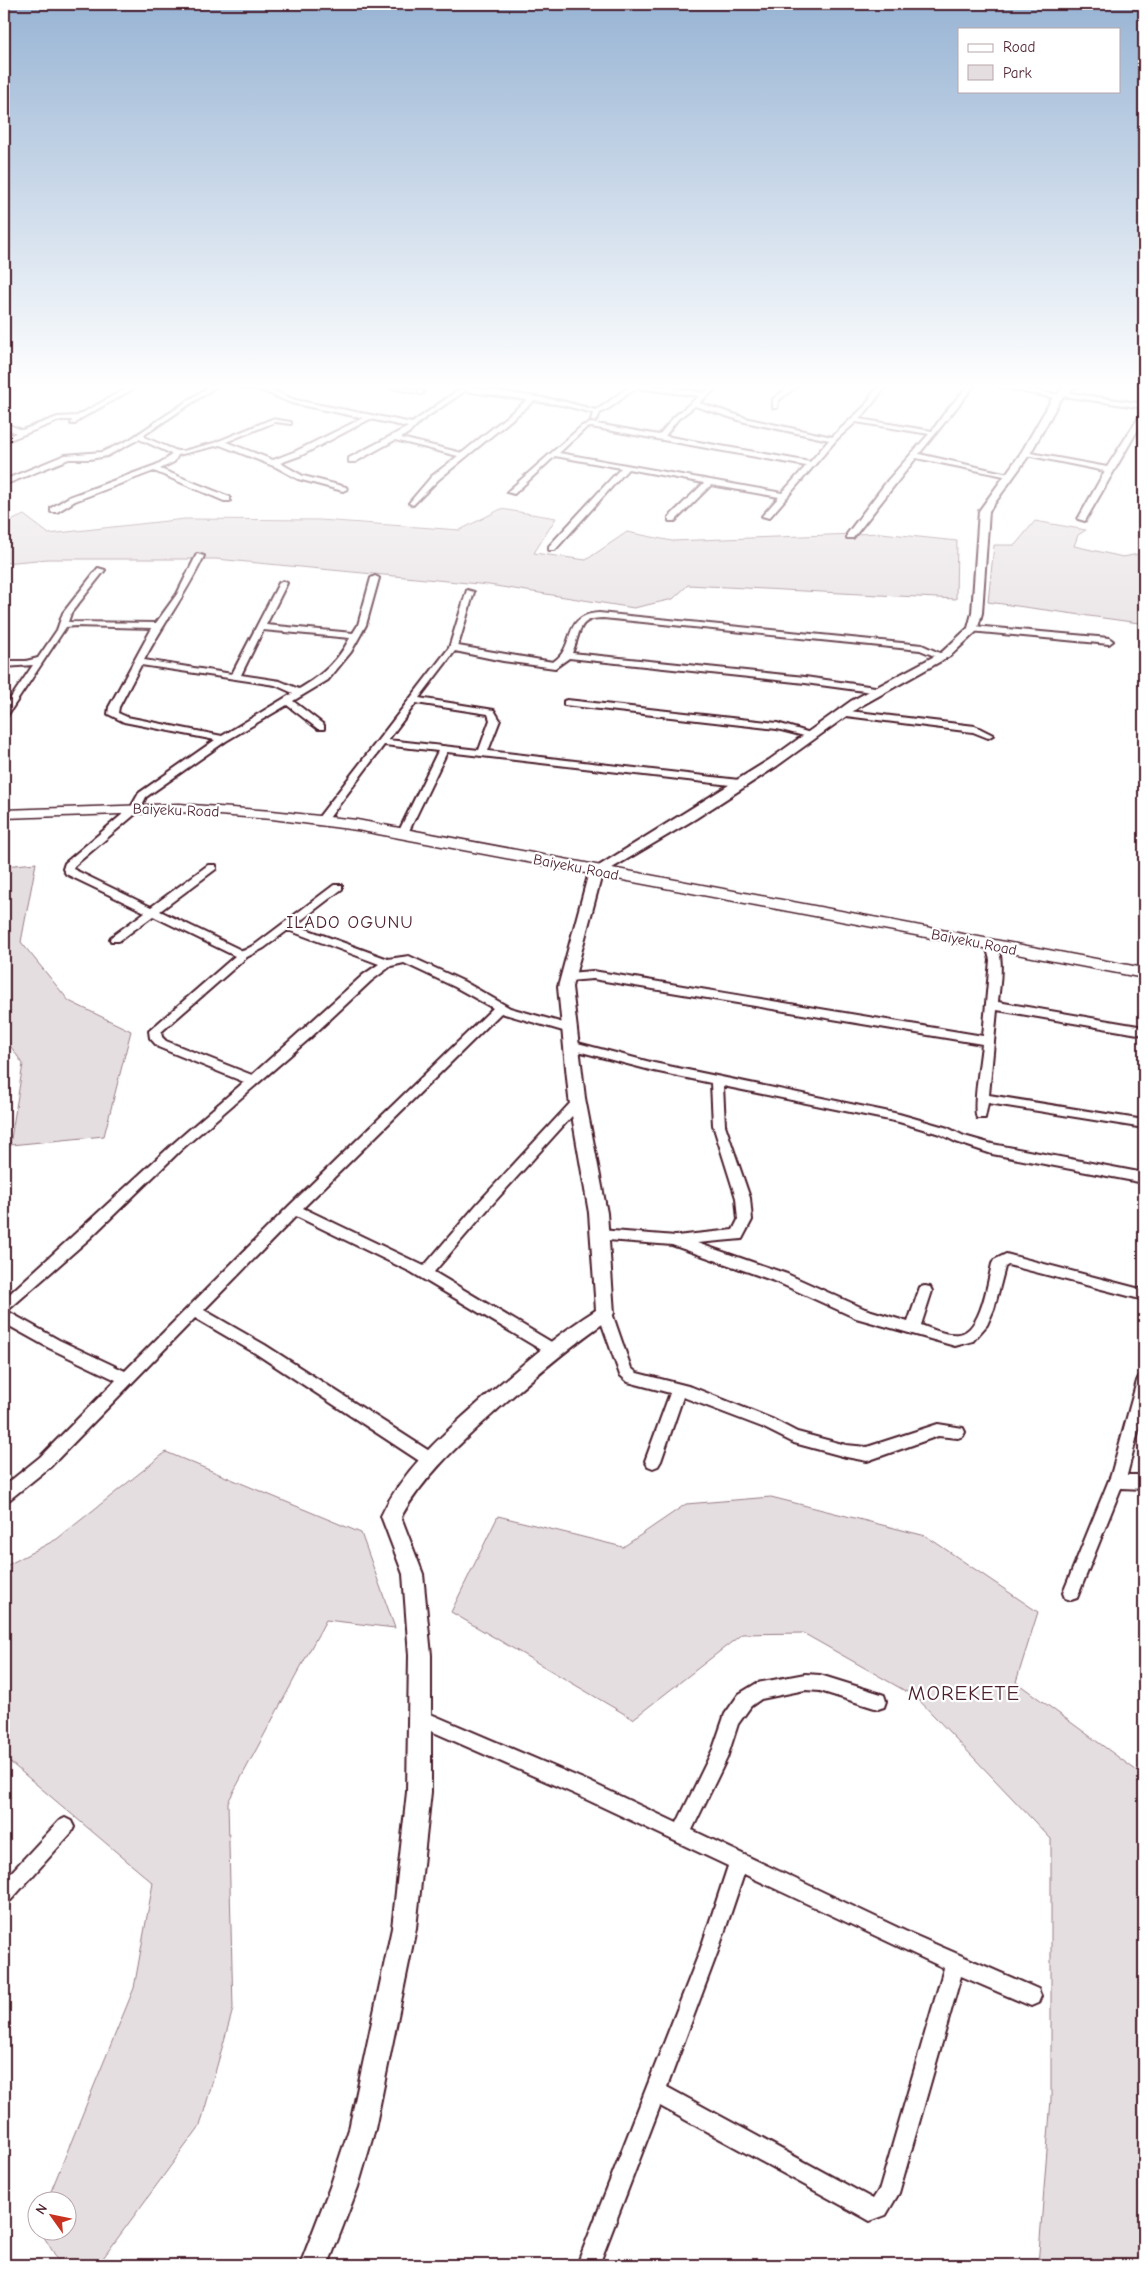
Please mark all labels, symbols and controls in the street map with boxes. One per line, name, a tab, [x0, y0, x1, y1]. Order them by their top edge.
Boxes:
legend	[958, 28, 1120, 92]
text: Road	[1003, 38, 1035, 56]
text: Park	[1003, 64, 1032, 82]
street label: Baiyeku Road	[132, 799, 220, 821]
street label: Baiyeku Road	[532, 850, 620, 884]
district label: ILADO OGUNU	[286, 912, 414, 933]
street label: Baiyeku Road	[930, 925, 1018, 959]
district label: MOREKETE	[908, 1681, 1020, 1705]
north arrow	[28, 2192, 78, 2242]
text: N	[32, 2201, 51, 2218]

